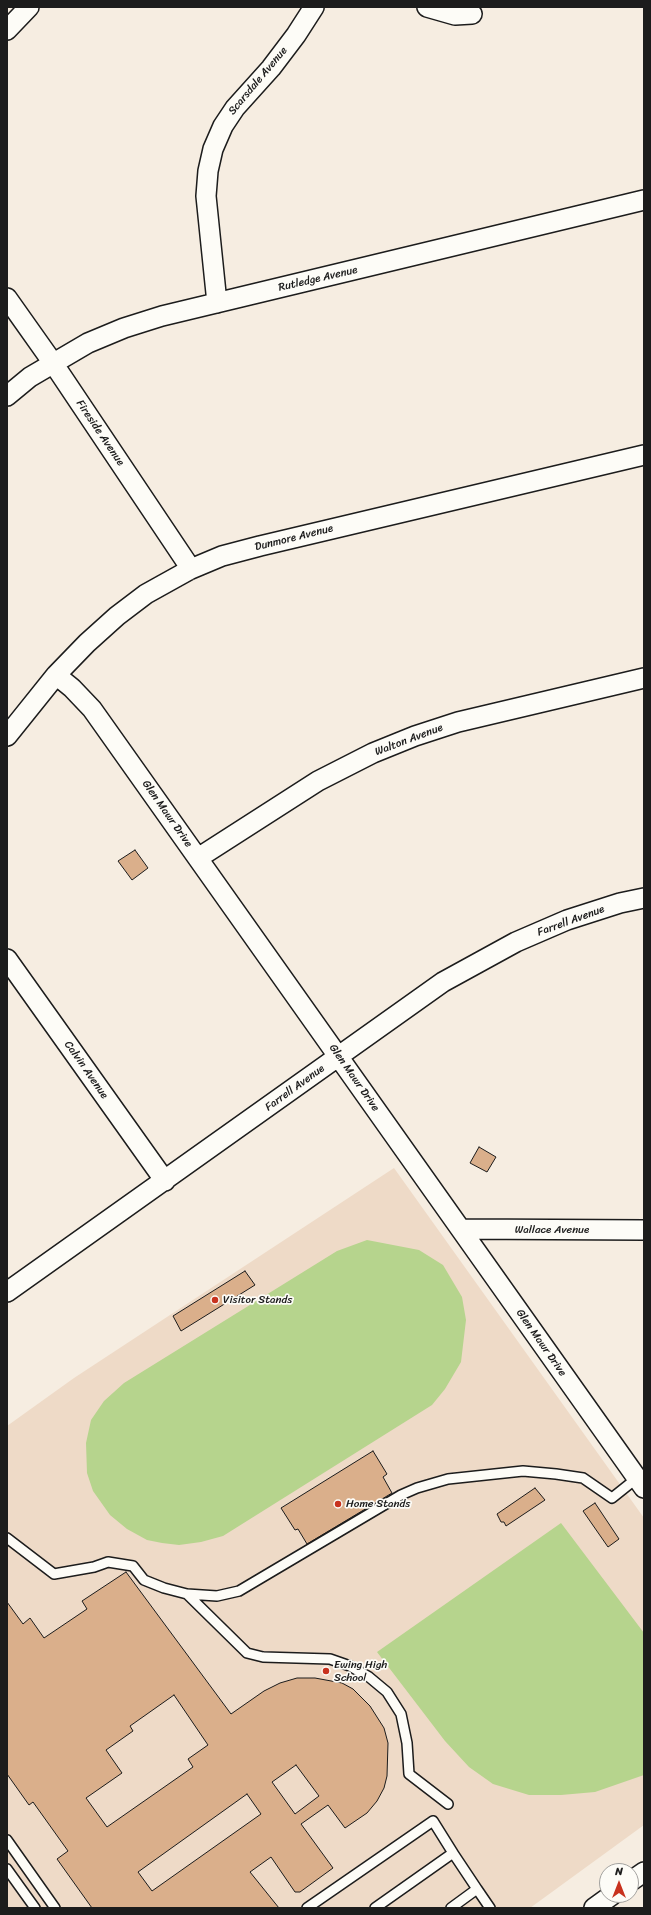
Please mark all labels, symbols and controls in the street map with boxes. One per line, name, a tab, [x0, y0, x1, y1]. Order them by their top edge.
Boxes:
street label: Scarsdale Avenue	[226, 44, 290, 118]
street label: Rutledge Avenue	[277, 263, 359, 295]
street label: Fireside Avenue	[73, 398, 127, 468]
street label: Dunmore Avenue	[253, 522, 335, 554]
street label: Walton Avenue	[373, 721, 445, 759]
street label: Glen Mawr Drive	[139, 778, 195, 850]
street label: Farrell Avenue	[536, 903, 606, 939]
street label: Calvin Avenue	[61, 1039, 111, 1101]
street label: Glen Mawr Drive	[326, 1042, 382, 1114]
street label: Farrell Avenue	[263, 1062, 327, 1114]
street label: Wallace Avenue	[515, 1223, 589, 1237]
place label: Visitor Stands	[223, 1293, 292, 1307]
marker: Visitor Stands	[210, 1295, 220, 1305]
street label: Glen Mawr Drive	[513, 1307, 569, 1379]
place label: Home Stands	[346, 1497, 410, 1511]
marker: Home Stands	[333, 1499, 343, 1509]
place label: Ewing High School	[334, 1658, 387, 1684]
marker: Ewing High School	[321, 1666, 331, 1676]
text: N	[615, 1862, 623, 1881]
north arrow	[599, 1863, 639, 1903]

